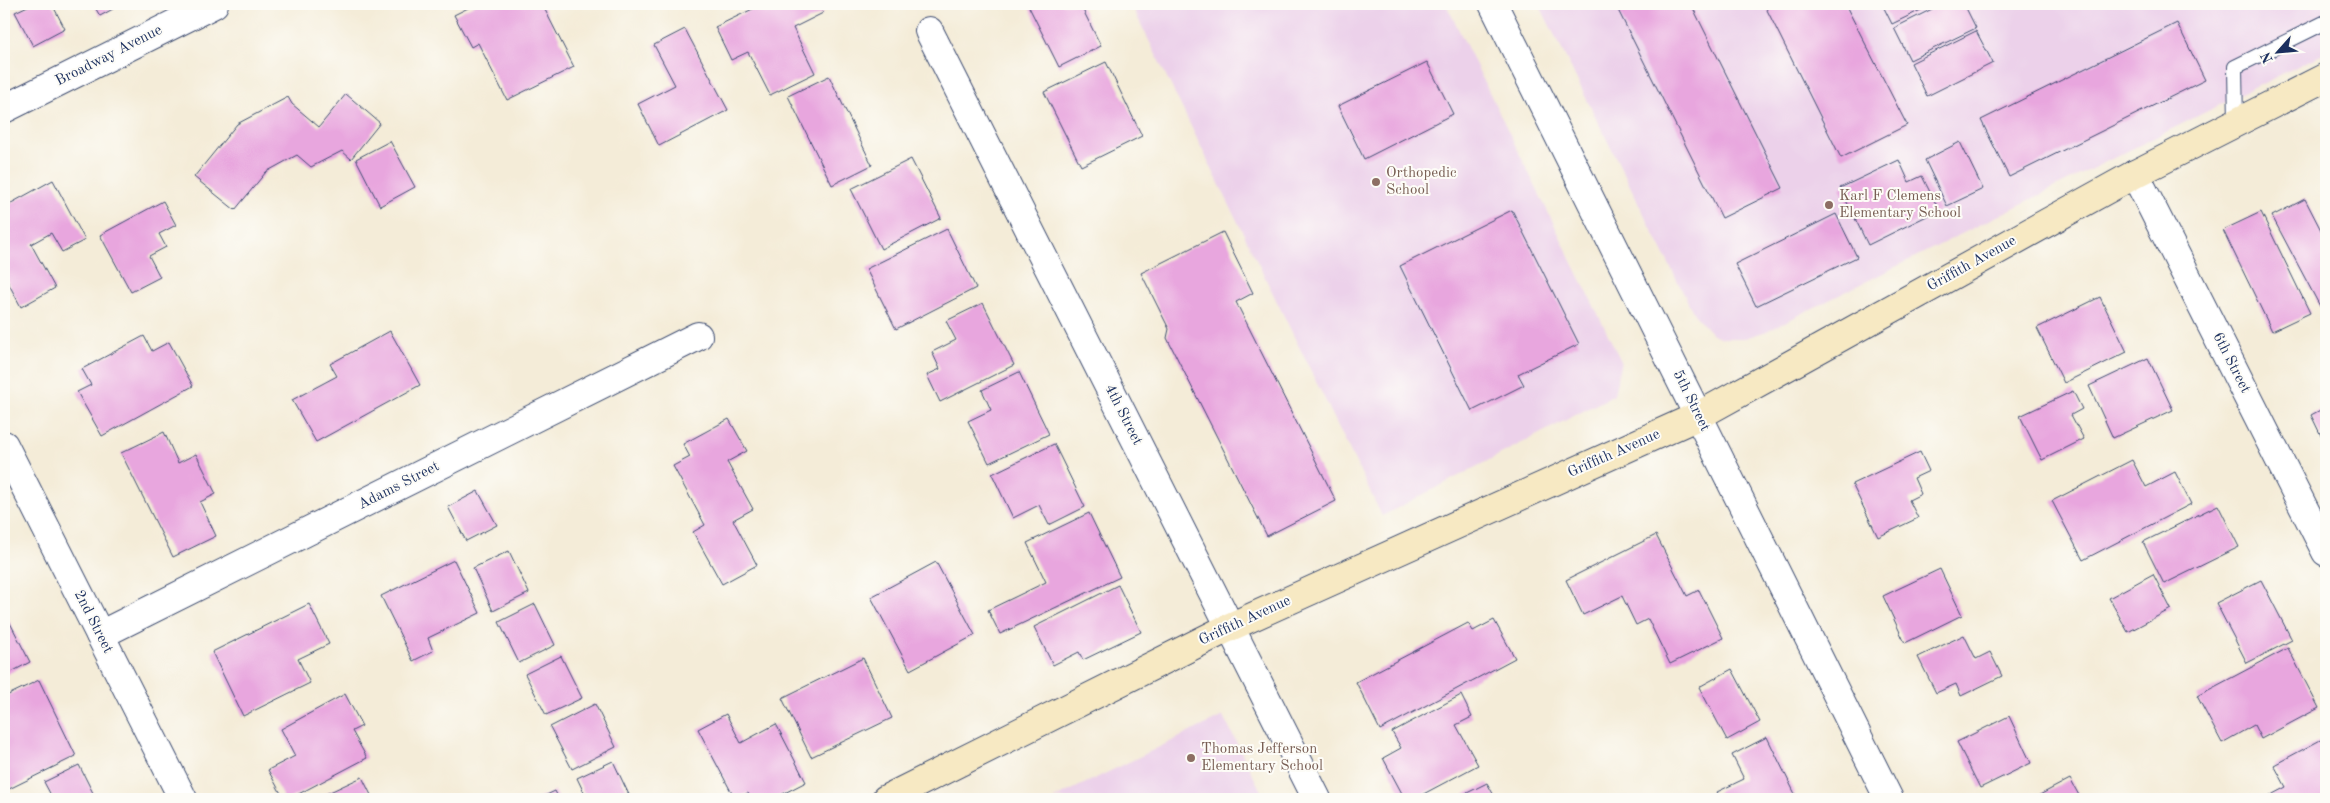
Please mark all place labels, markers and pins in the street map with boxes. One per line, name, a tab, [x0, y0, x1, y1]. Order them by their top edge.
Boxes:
place label: Orthopedic School	[1386, 166, 1457, 198]
marker: Orthopedic School	[1370, 176, 1382, 188]
place label: Karl F Clemens Elementary School	[1839, 189, 1961, 221]
marker: Karl F Clemens Elementary School	[1823, 199, 1835, 211]
place label: Thomas Jefferson Elementary School	[1201, 742, 1323, 774]
marker: Thomas Jefferson Elementary School	[1185, 752, 1197, 764]

